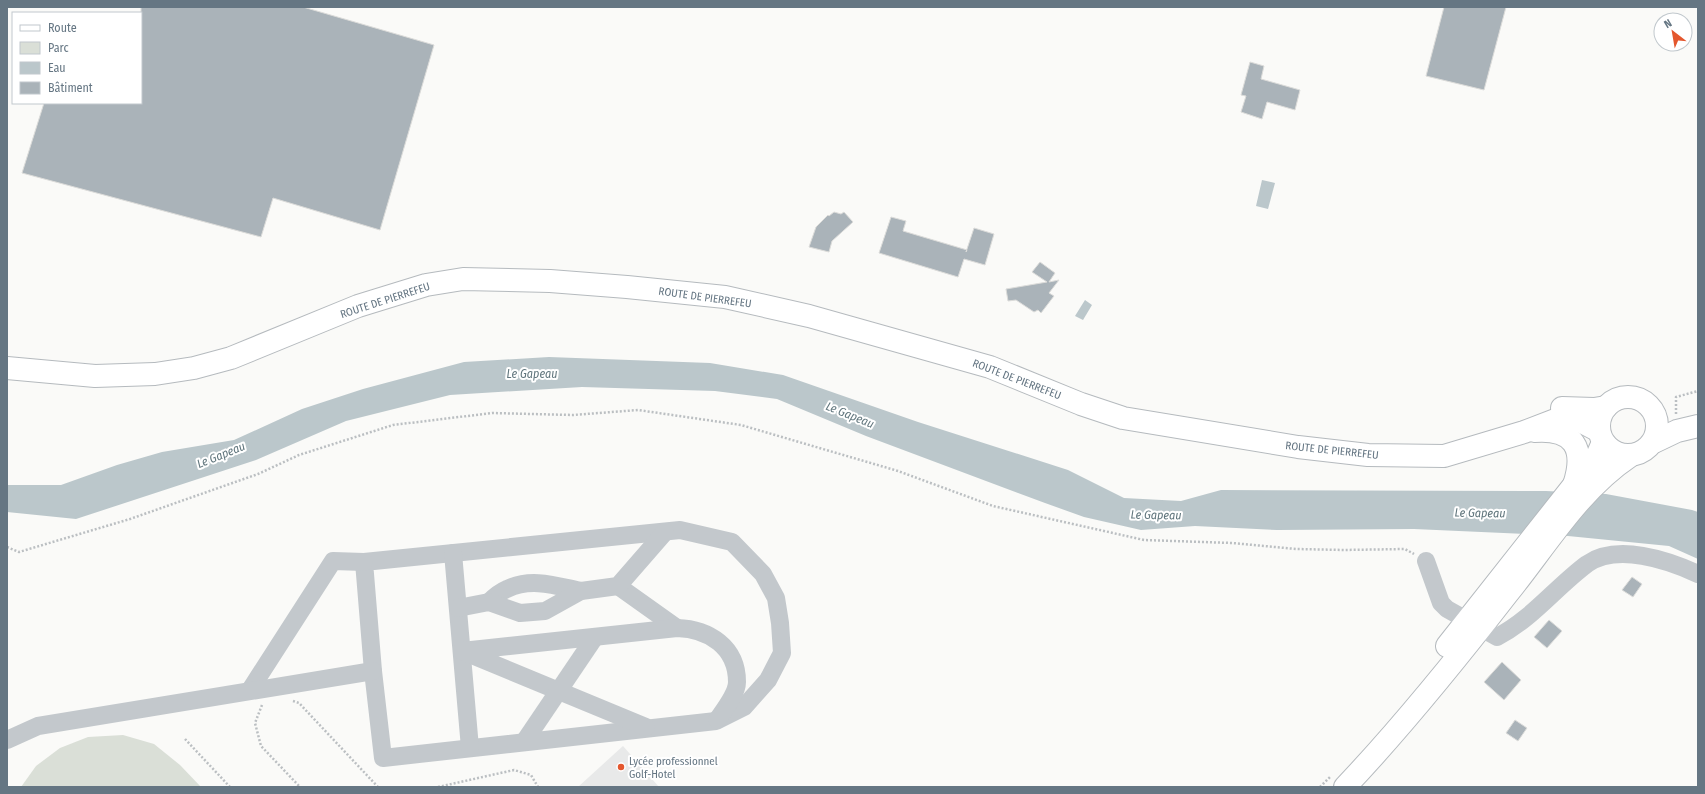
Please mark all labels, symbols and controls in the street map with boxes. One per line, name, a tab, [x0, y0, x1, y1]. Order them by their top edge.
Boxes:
legend	[12, 12, 142, 104]
north arrow	[1653, 12, 1693, 52]
text: N	[1662, 17, 1674, 31]
text: Route	[48, 21, 77, 35]
text: Parc	[48, 41, 69, 55]
text: Eau	[48, 61, 66, 75]
text: Bâtiment	[48, 81, 93, 95]
street label: ROUTE DE PIERREFEU	[339, 280, 432, 321]
street label: ROUTE DE PIERREFEU	[658, 285, 752, 310]
street label: ROUTE DE PIERREFEU	[971, 357, 1063, 402]
water label: Le Gapeau	[507, 367, 557, 381]
water label: Le Gapeau	[824, 399, 876, 431]
water label: Le Gapeau	[195, 439, 247, 471]
street label: ROUTE DE PIERREFEU	[1285, 439, 1379, 462]
water label: Le Gapeau	[1454, 506, 1506, 520]
water label: Le Gapeau	[1130, 508, 1182, 522]
place label: Lycée professionnel Golf-Hotel	[629, 755, 718, 781]
marker: Lycée professionnel Golf-Hotel	[616, 762, 626, 772]

